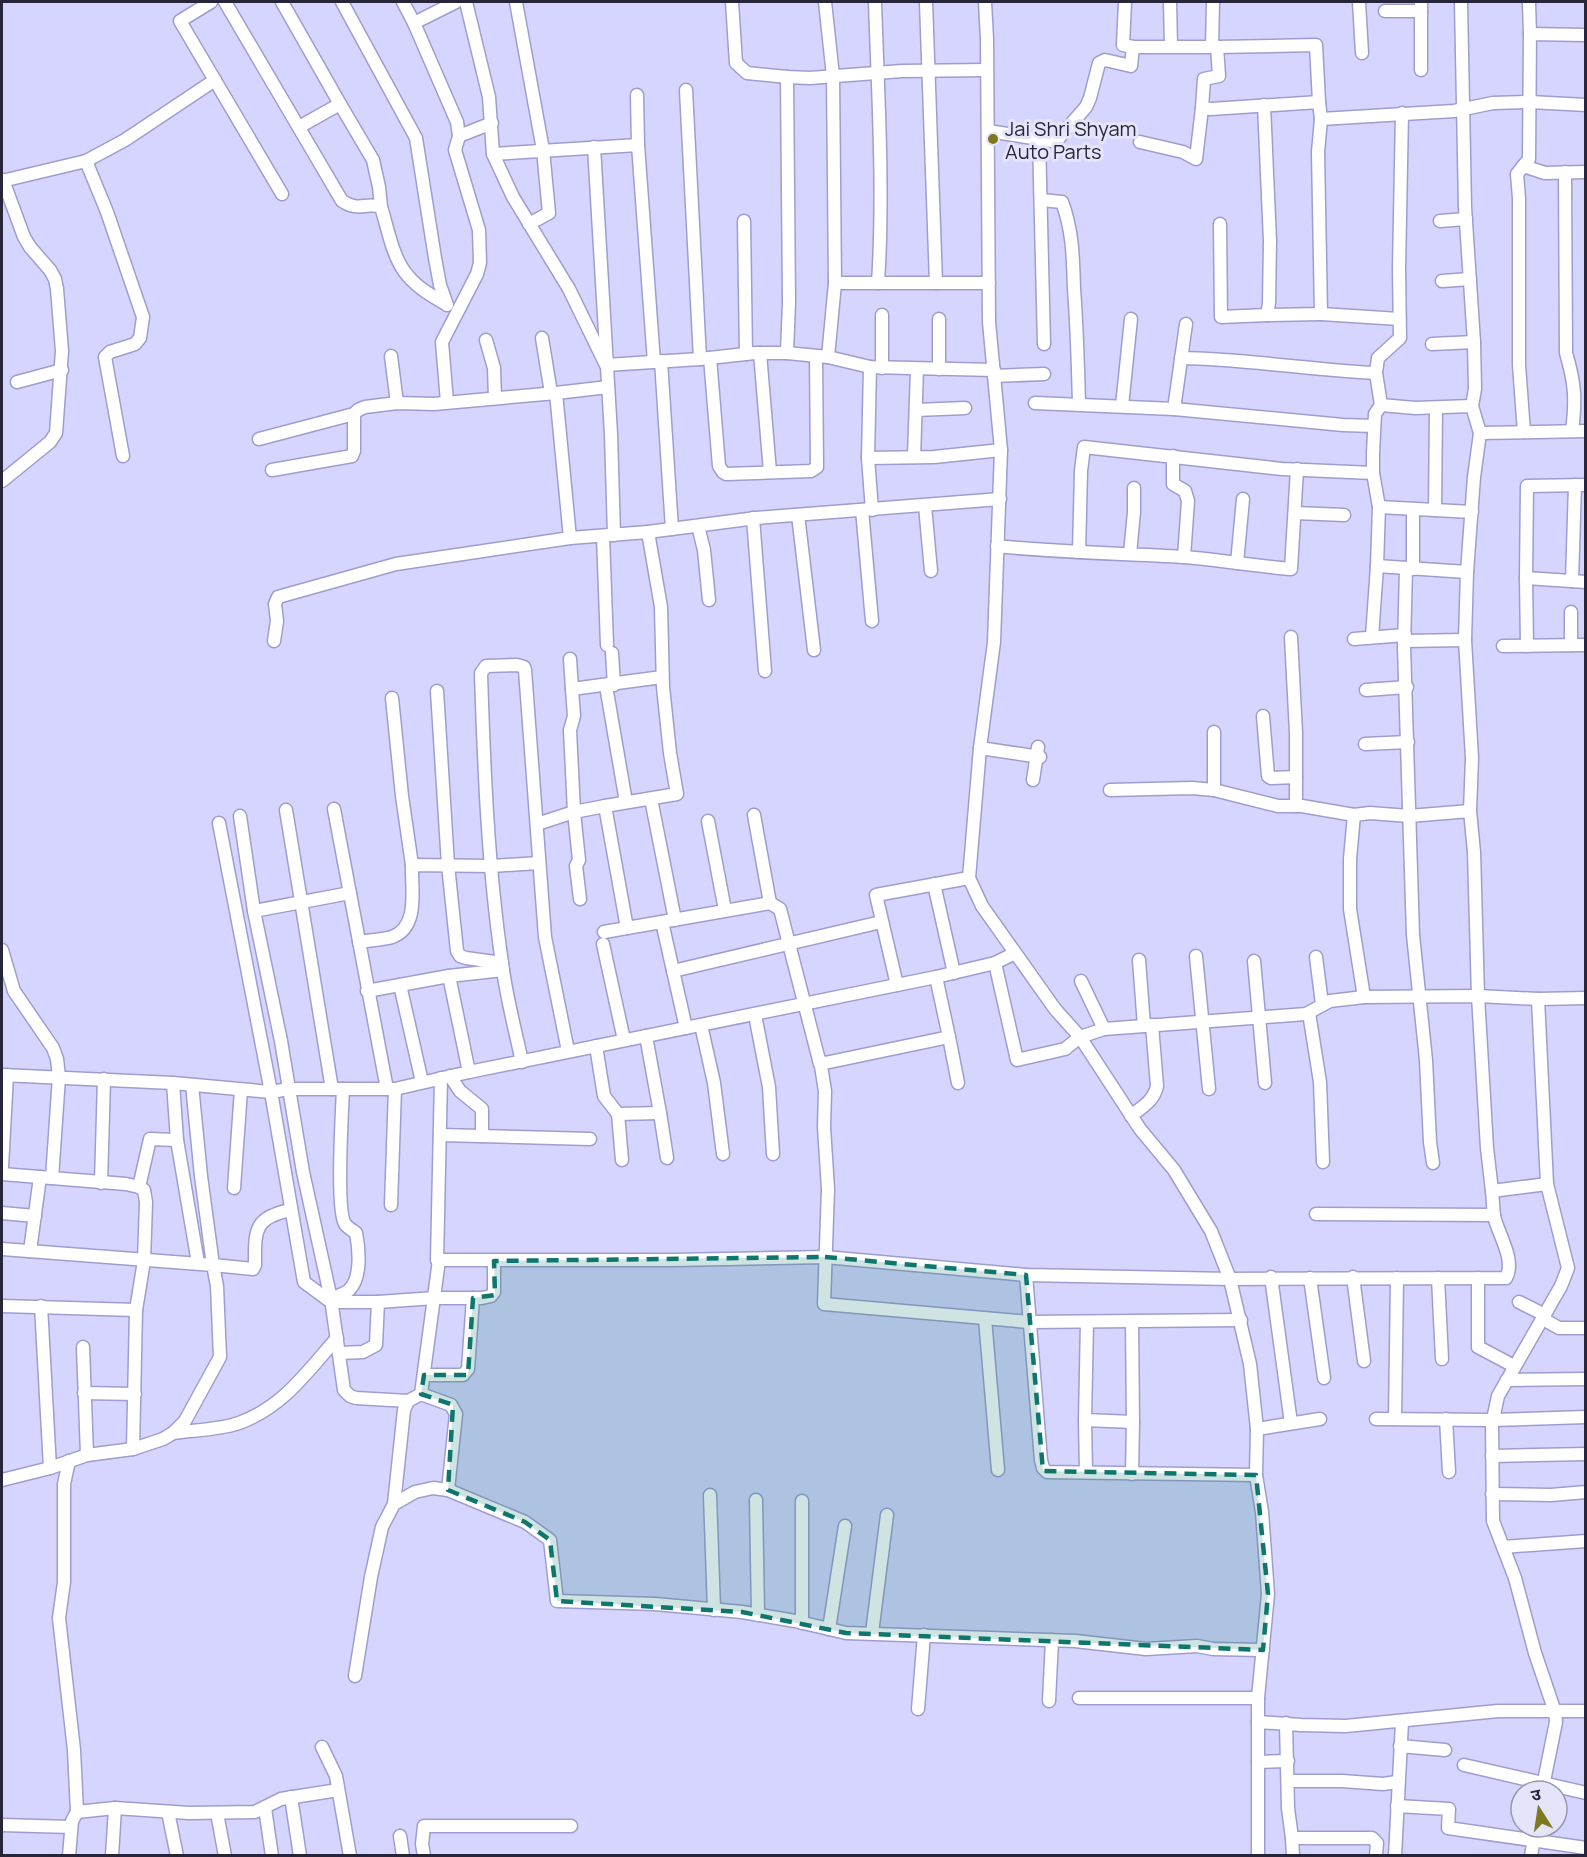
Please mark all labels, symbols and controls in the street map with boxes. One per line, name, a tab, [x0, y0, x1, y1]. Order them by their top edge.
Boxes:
place label: Jai Shri Shyam Auto Parts	[1005, 115, 1137, 165]
marker: Jai Shri Shyam Auto Parts	[986, 132, 1000, 146]
north arrow	[1509, 1779, 1569, 1839]
text: उ	[1529, 1782, 1543, 1806]

